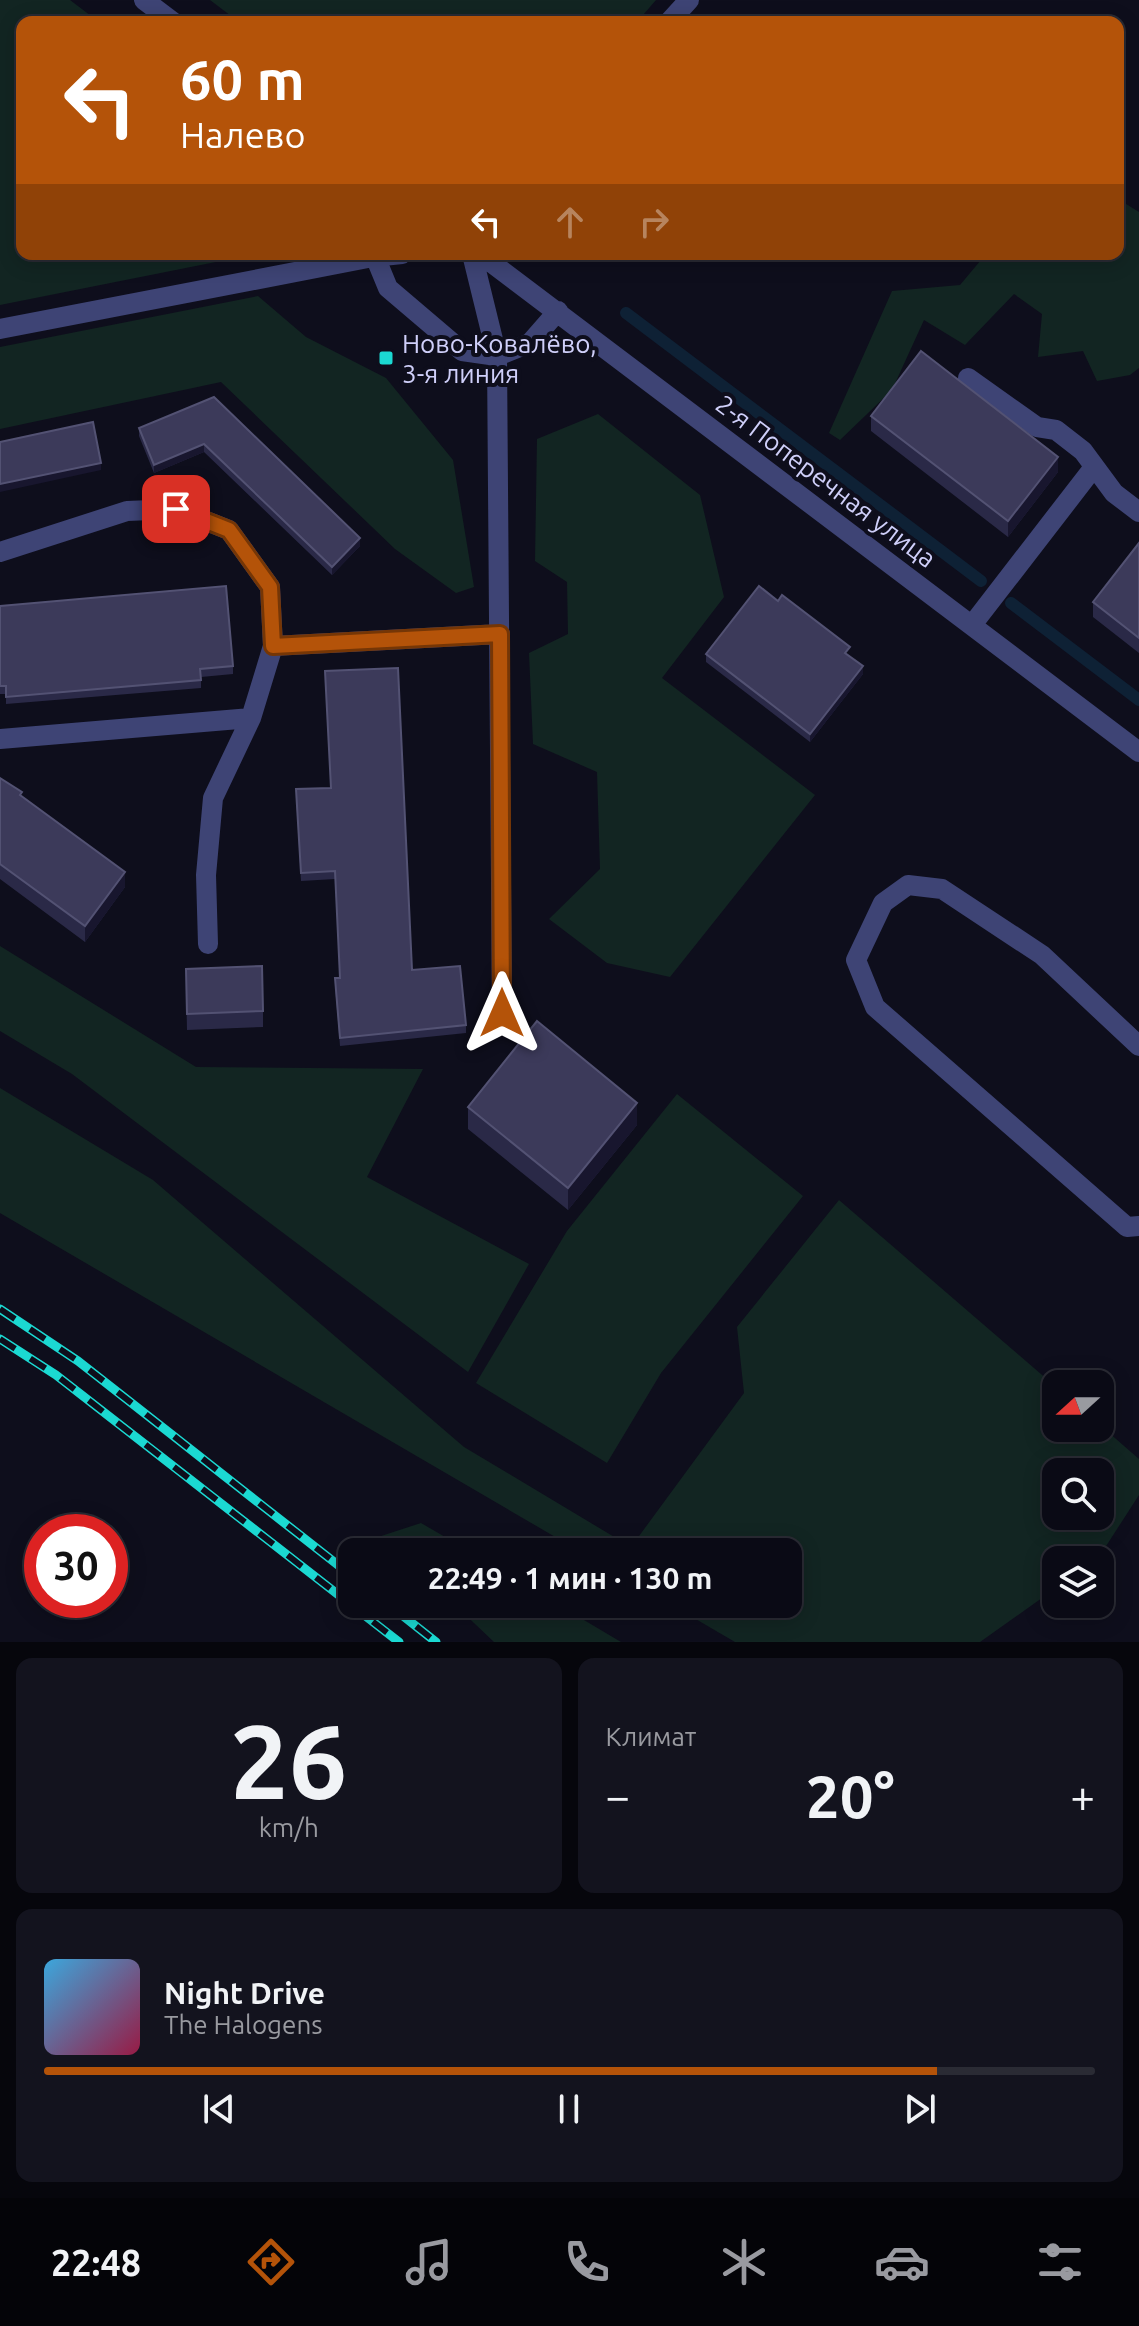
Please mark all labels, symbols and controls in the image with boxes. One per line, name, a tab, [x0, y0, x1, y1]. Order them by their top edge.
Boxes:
icon: left	[48, 48, 152, 152]
text: 60 m	[180, 48, 305, 111]
text: Налево	[180, 114, 305, 155]
icon: left	[464, 200, 508, 244]
icon: ahead	[548, 200, 592, 244]
icon: right	[632, 200, 676, 244]
place label: Ново-Ковалёво, 3-я линия	[402, 329, 597, 388]
marker: Ново-Ковалёво, 3-я линия	[377, 349, 395, 367]
street label: 2-я Поперечная улица	[710, 389, 942, 573]
pin	[142, 475, 210, 543]
icon: arrive	[154, 487, 198, 531]
position arrow	[460, 971, 544, 1055]
north arrow	[1042, 1370, 1114, 1442]
map controls	[1042, 1370, 1114, 1618]
button: search	[1042, 1458, 1114, 1530]
speed limit sign: 30	[24, 1514, 128, 1618]
button: layers	[1042, 1546, 1114, 1618]
text: 22:49 · 1 мин · 130 m	[428, 1561, 712, 1595]
text: 26	[230, 1702, 347, 1819]
text: Климат	[606, 1722, 696, 1751]
text: 20°	[806, 1762, 895, 1829]
text: −	[606, 1771, 630, 1820]
text: +	[1070, 1771, 1095, 1820]
text: km/h	[259, 1813, 319, 1842]
text: Night Drive	[164, 1976, 325, 2010]
text: The Halogens	[164, 2010, 323, 2039]
icon: previous	[197, 2087, 241, 2131]
icon: pause	[547, 2087, 591, 2131]
icon: next	[898, 2087, 942, 2131]
icon: directions	[243, 2234, 299, 2290]
icon: music	[401, 2234, 457, 2290]
icon: phone	[559, 2234, 615, 2290]
icon: climate	[716, 2234, 772, 2290]
icon: car	[874, 2234, 930, 2290]
icon: filters	[1032, 2234, 1088, 2290]
text: 22:48	[51, 2242, 141, 2283]

